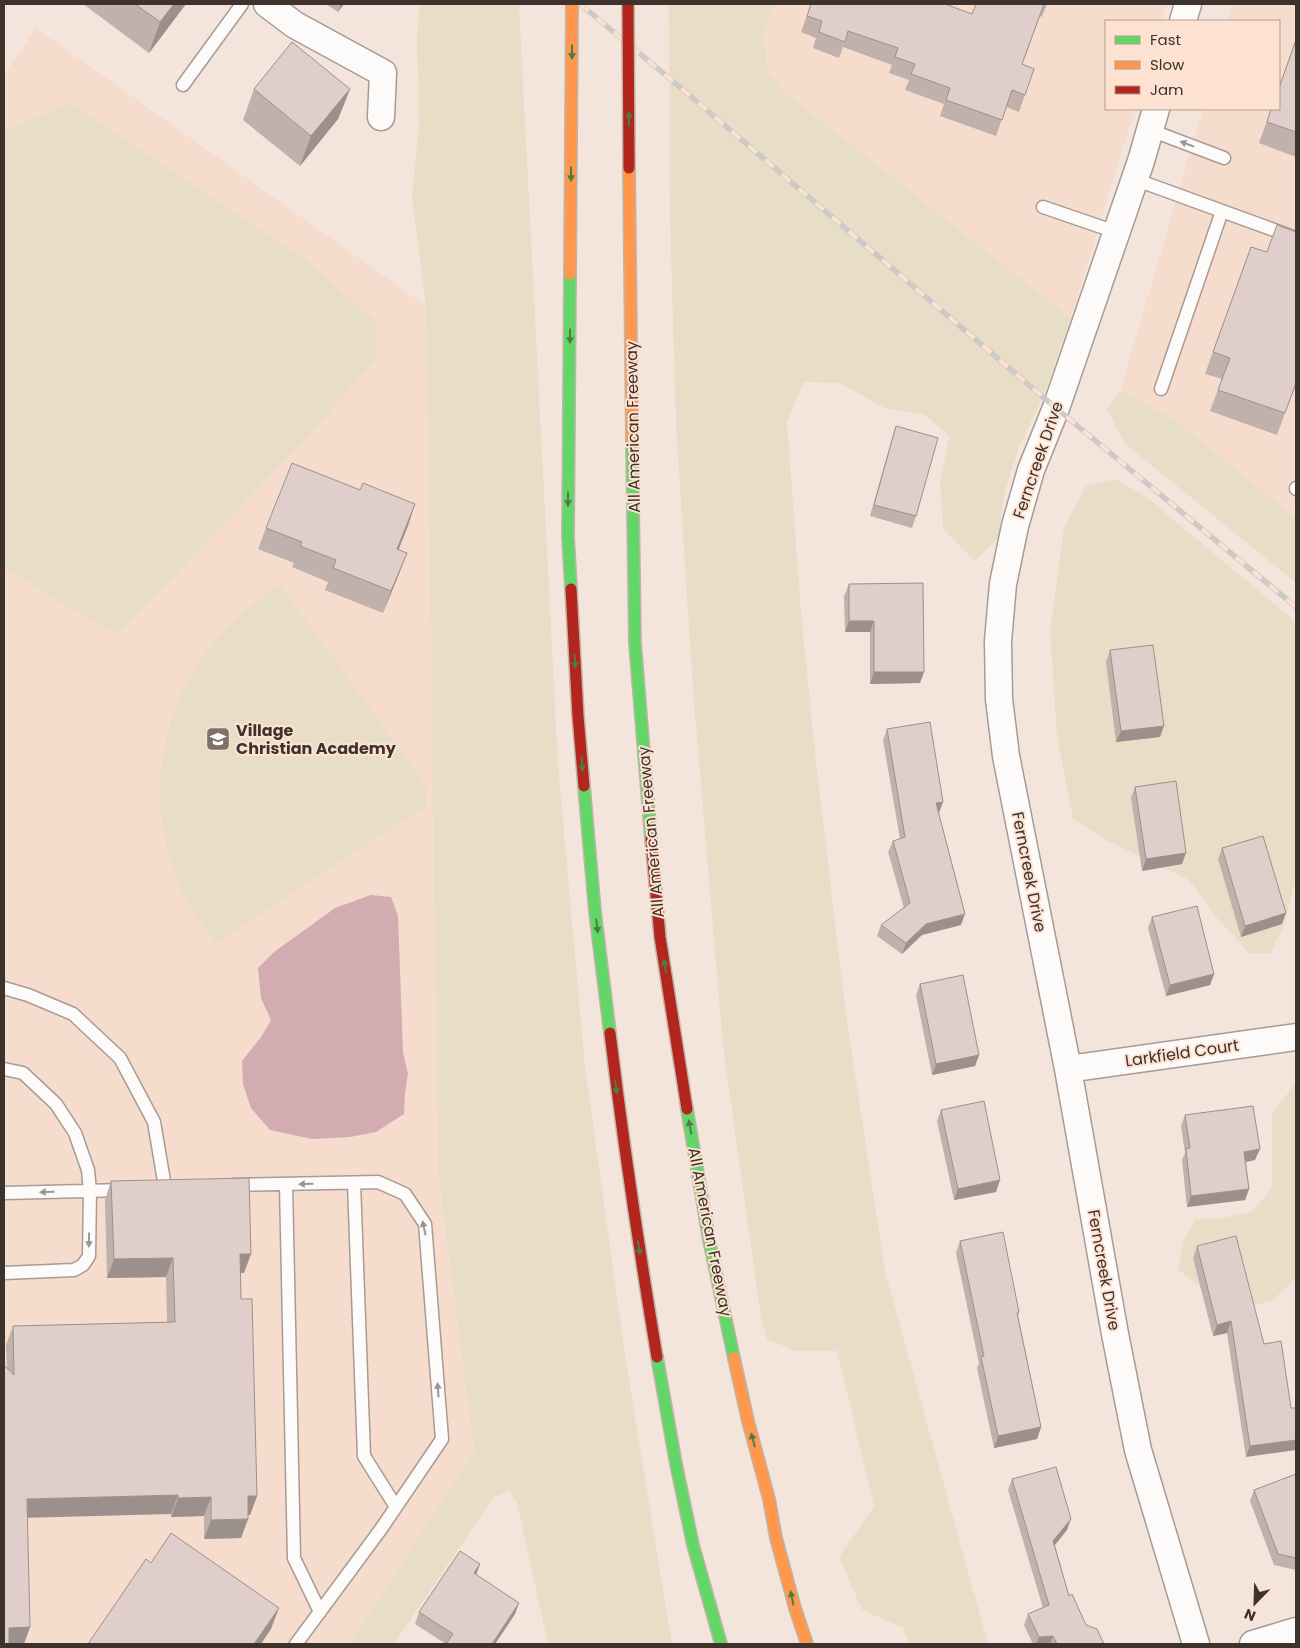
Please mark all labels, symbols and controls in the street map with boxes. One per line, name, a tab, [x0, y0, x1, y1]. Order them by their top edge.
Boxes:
legend	[1105, 20, 1280, 110]
text: Fast	[1150, 29, 1181, 50]
one-way arrow	[568, 45, 576, 61]
text: Slow	[1150, 54, 1185, 75]
text: Jam	[1150, 79, 1184, 100]
one-way arrow	[625, 111, 633, 127]
one-way arrow	[1179, 140, 1194, 147]
one-way arrow	[567, 166, 575, 182]
one-way arrow	[566, 328, 574, 344]
street label: All American Freeway	[620, 341, 646, 513]
street label: Ferncreek Drive	[1007, 398, 1069, 522]
one-way arrow	[564, 491, 572, 507]
one-way arrow	[571, 653, 579, 669]
place label: Village Christian Academy	[236, 719, 397, 760]
school or university icon: Village Christian Academy	[205, 726, 231, 752]
street label: All American Freeway	[632, 745, 670, 919]
one-way arrow	[578, 756, 586, 772]
street label: Ferncreek Drive	[1006, 810, 1052, 934]
one-way arrow	[593, 918, 601, 934]
one-way arrow	[660, 958, 668, 974]
street label: Larkfield Court	[1124, 1034, 1241, 1072]
one-way arrow	[612, 1080, 620, 1096]
one-way arrow	[685, 1118, 693, 1134]
street label: All American Freeway	[682, 1145, 738, 1319]
one-way arrow	[297, 1180, 313, 1188]
one-way arrow	[39, 1189, 55, 1197]
street label: Ferncreek Drive	[1082, 1208, 1126, 1332]
one-way arrow	[420, 1220, 428, 1236]
one-way arrow	[85, 1232, 93, 1248]
one-way arrow	[636, 1240, 644, 1256]
one-way arrow	[434, 1382, 442, 1398]
one-way arrow	[749, 1433, 757, 1448]
north arrow	[1230, 1578, 1280, 1628]
one-way arrow	[788, 1589, 796, 1605]
text: N	[1241, 1604, 1259, 1626]

